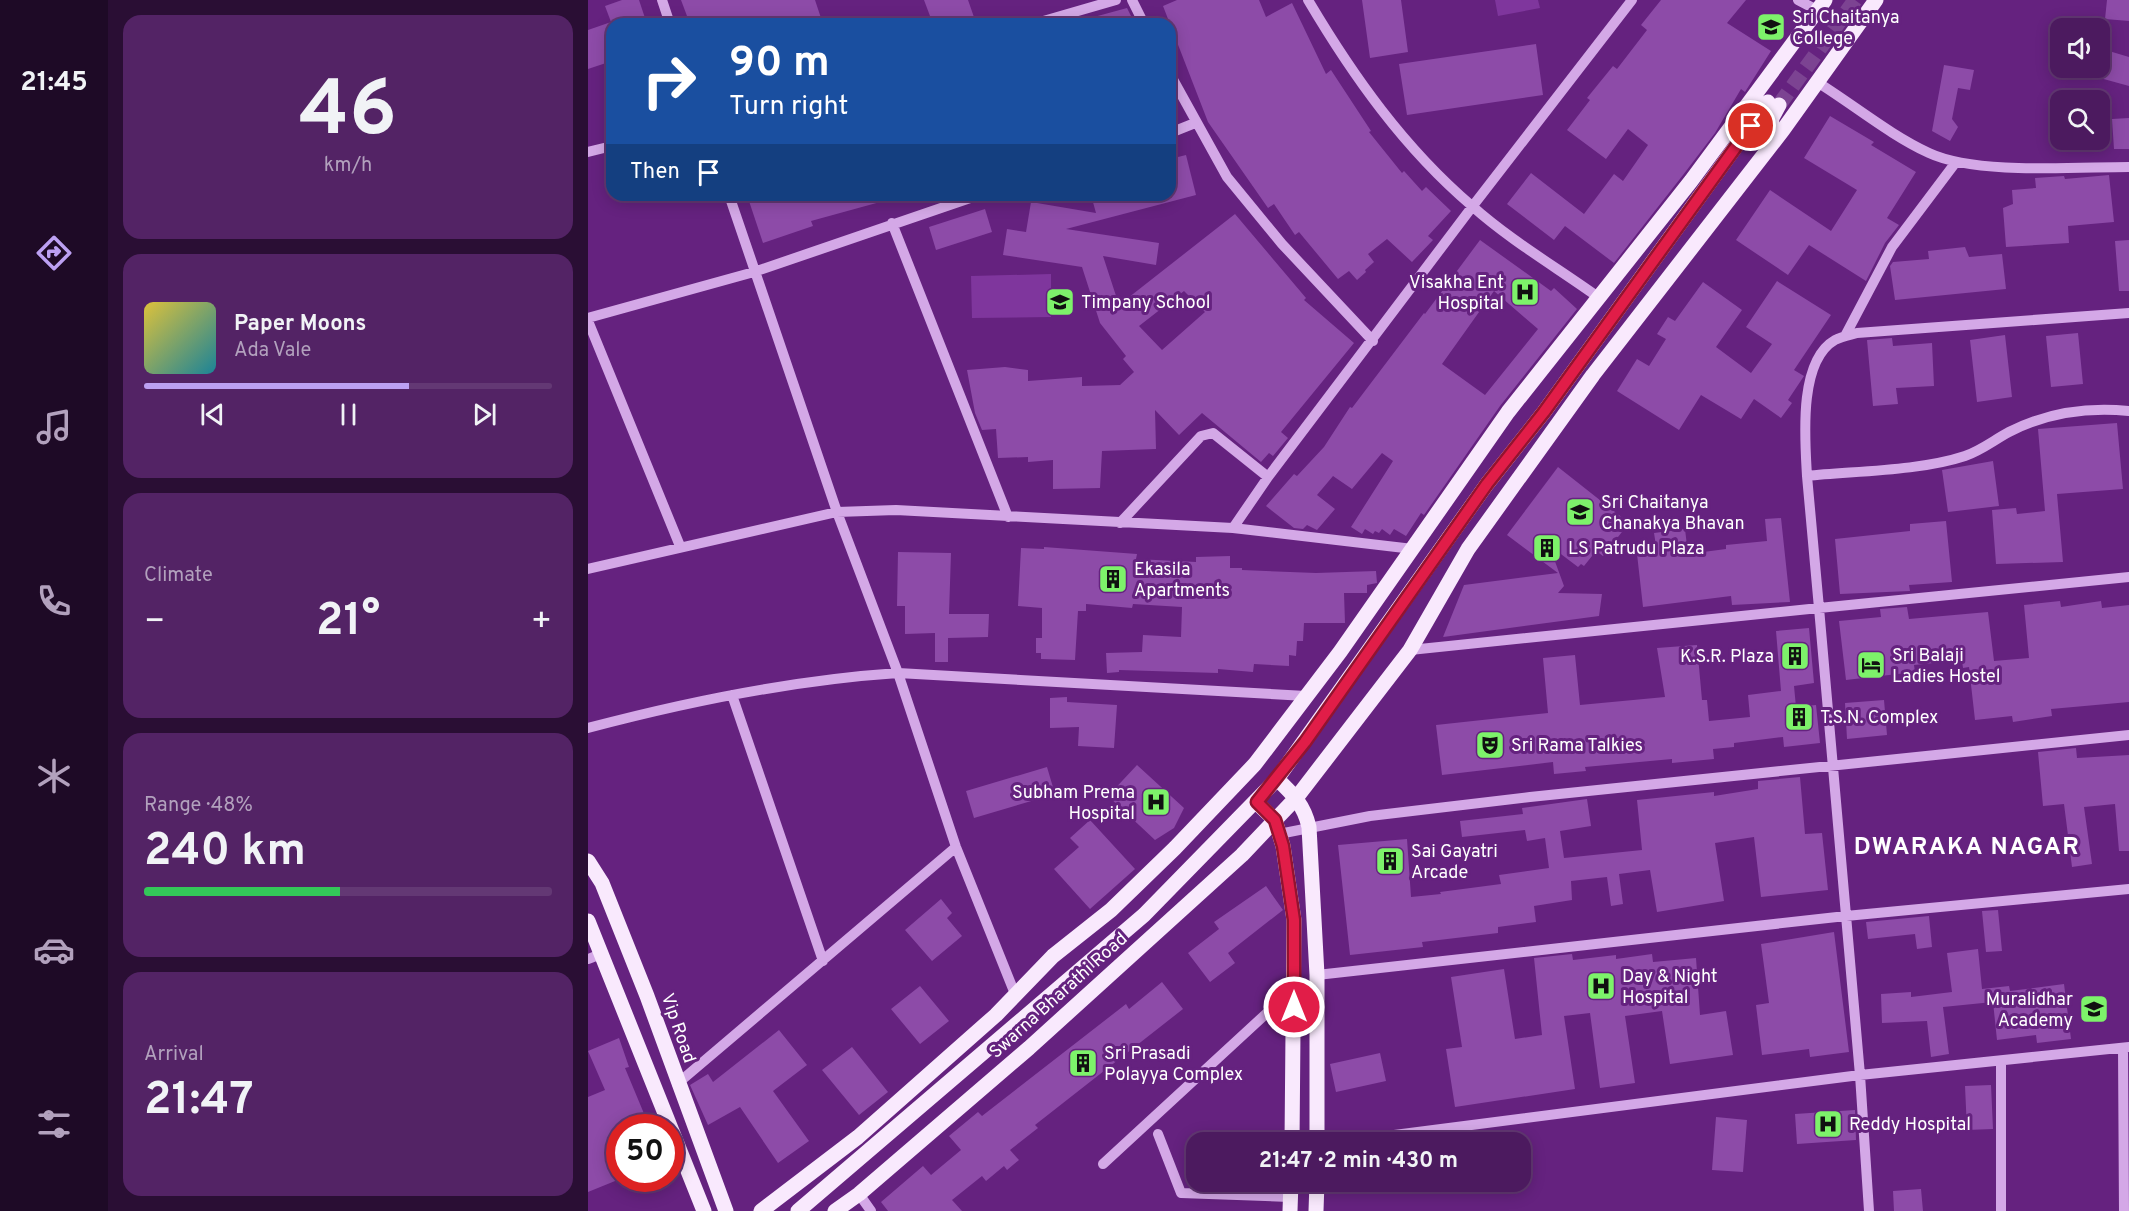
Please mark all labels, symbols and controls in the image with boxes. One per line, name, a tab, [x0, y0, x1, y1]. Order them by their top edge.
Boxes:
place label: Sri Chaitanya College	[1792, 7, 1899, 51]
school or university icon: Sri Chaitanya College	[1755, 11, 1787, 43]
map controls	[2050, 18, 2110, 150]
button: sound	[2050, 18, 2110, 78]
text: 90 m	[729, 38, 830, 91]
icon: right	[630, 42, 708, 120]
text: 46	[299, 64, 397, 163]
text: 21:45	[20, 66, 88, 100]
text: Turn right	[729, 90, 848, 124]
button: search	[2050, 90, 2110, 150]
pin	[1725, 100, 1776, 151]
icon: arrive	[1734, 109, 1767, 142]
text: km/h	[324, 153, 372, 179]
icon: arrive	[692, 156, 725, 189]
text: Then	[630, 159, 680, 186]
icon: directions	[33, 232, 75, 274]
place label: Visakha Ent Hospital	[1409, 272, 1504, 316]
hospital icon: Visakha Ent Hospital	[1509, 276, 1541, 308]
school or university icon: Timpany School	[1044, 286, 1076, 318]
place label: Timpany School	[1081, 292, 1210, 315]
text: Paper Moons	[234, 311, 366, 338]
text: Ada Vale	[234, 338, 311, 364]
icon: previous	[196, 398, 229, 431]
icon: pause	[332, 398, 365, 431]
icon: next	[468, 398, 501, 431]
icon: music	[33, 406, 75, 448]
place label: Sri Chaitanya Chanakya Bhavan	[1601, 492, 1745, 536]
school or university icon: Sri Chaitanya Chanakya Bhavan	[1564, 496, 1596, 528]
building icon: LS Patrudu Plaza	[1531, 532, 1563, 564]
place label: LS Patrudu Plaza	[1568, 538, 1705, 561]
place label: Ekasila Apartments	[1134, 559, 1230, 603]
text: Climate	[144, 563, 213, 589]
building icon: Ekasila Apartments	[1097, 563, 1129, 595]
icon: phone	[33, 580, 75, 622]
text: 21°	[316, 594, 380, 651]
text: −	[144, 602, 165, 644]
text: +	[531, 602, 552, 644]
building icon: K.S.R. Plaza	[1779, 640, 1811, 672]
place label: Sri Balaji Ladies Hostel	[1892, 645, 2000, 689]
place label: K.S.R. Plaza	[1680, 646, 1774, 669]
hotel icon: Sri Balaji Ladies Hostel	[1855, 649, 1887, 681]
building icon: T.S.N. Complex	[1783, 701, 1815, 733]
place label: T.S.N. Complex	[1820, 707, 1938, 730]
theatre icon: Sri Rama Talkies	[1474, 729, 1506, 761]
place label: Sri Rama Talkies	[1511, 735, 1643, 758]
icon: climate	[33, 755, 75, 797]
place label: Subham Prema Hospital	[1012, 782, 1135, 826]
hospital icon: Subham Prema Hospital	[1140, 786, 1172, 818]
text: Range · 48%	[144, 793, 253, 819]
text: 240 km	[144, 824, 306, 881]
district label: DWARAKA NAGAR	[1854, 833, 2080, 863]
place label: Sai Gayatri Arcade	[1411, 841, 1498, 885]
building icon: Sai Gayatri Arcade	[1374, 845, 1406, 877]
street label: Swarna Bharathi Road	[985, 928, 1133, 1064]
icon: car	[33, 929, 75, 971]
place label: Day & Night Hospital	[1622, 966, 1718, 1010]
hospital icon: Day & Night Hospital	[1585, 970, 1617, 1002]
position arrow	[1262, 975, 1326, 1039]
place label: Muralidhar Academy	[1986, 989, 2073, 1033]
street label: Vip Road	[655, 991, 700, 1066]
school or university icon: Muralidhar Academy	[2078, 993, 2110, 1025]
text: Arrival	[144, 1042, 204, 1068]
place label: Sri Prasadi Polayya Complex	[1104, 1043, 1243, 1087]
building icon: Sri Prasadi Polayya Complex	[1067, 1047, 1099, 1079]
text: 21:47	[144, 1073, 254, 1130]
icon: filters	[33, 1103, 75, 1145]
hospital icon: Reddy Hospital	[1812, 1108, 1844, 1140]
speed limit sign: 50	[606, 1114, 684, 1192]
place label: Reddy Hospital	[1849, 1114, 1971, 1137]
text: 21:47 · 2 min · 430 m	[1259, 1148, 1458, 1175]

